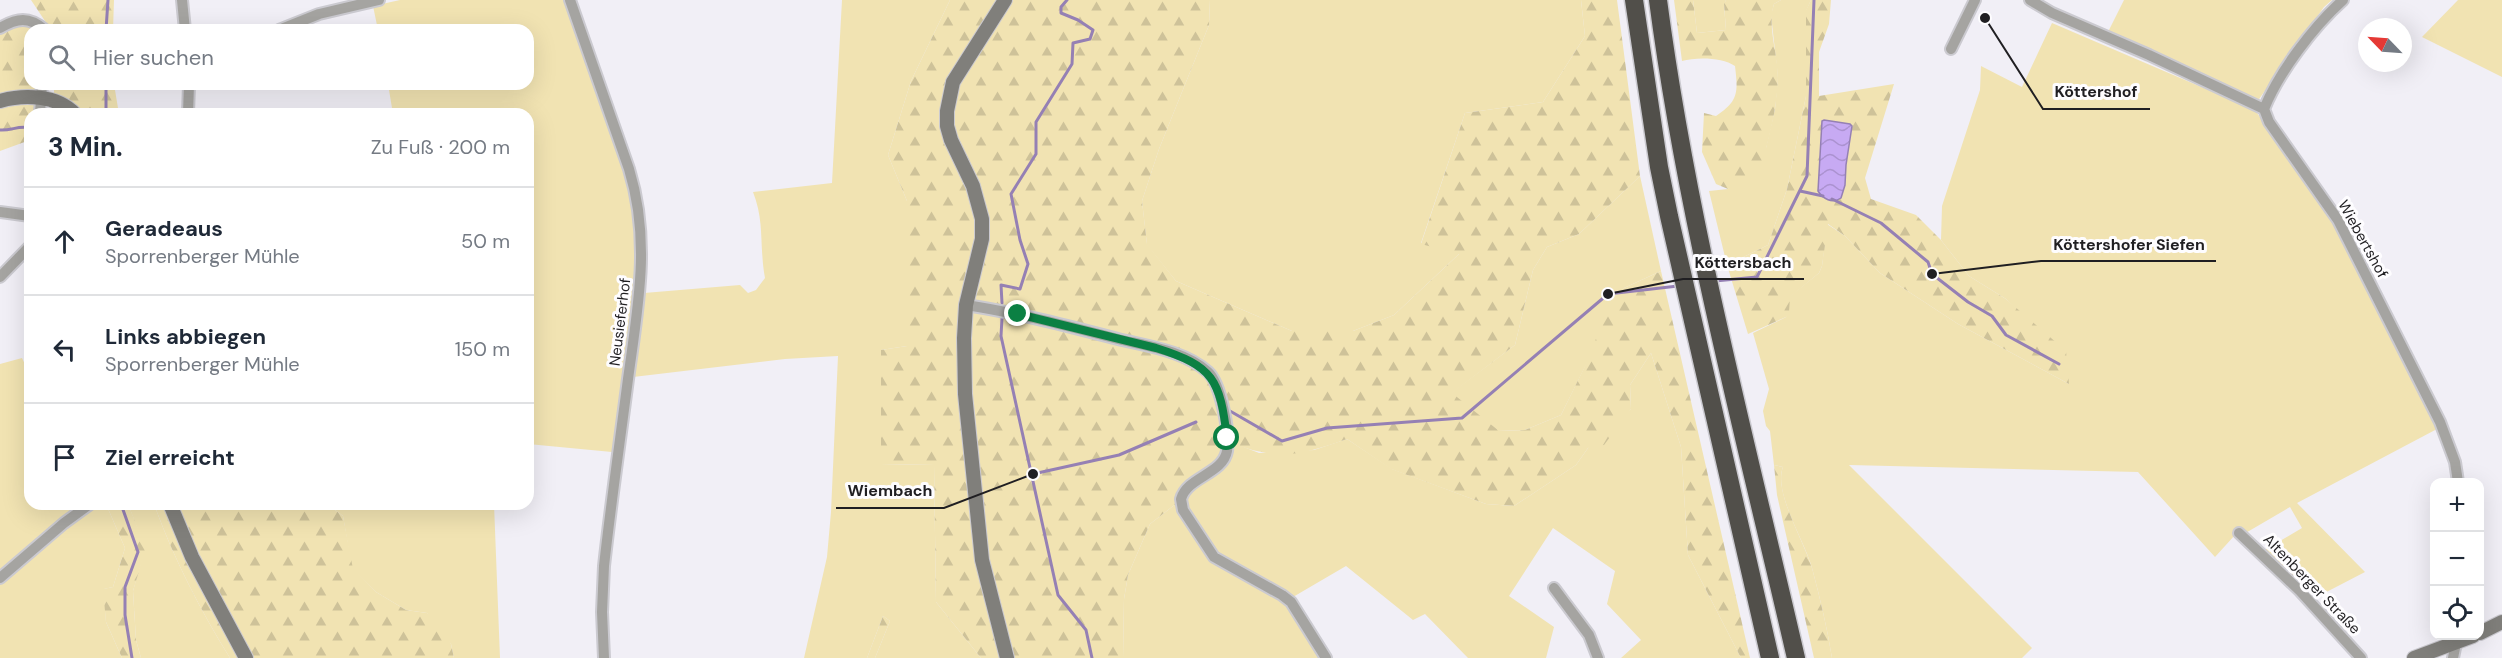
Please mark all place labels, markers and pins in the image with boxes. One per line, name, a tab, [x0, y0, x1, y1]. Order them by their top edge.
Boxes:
callout: Köttershof	[2043, 75, 2150, 109]
callout: Köttershofer Siefen	[2041, 227, 2216, 261]
callout: Köttersbach	[1683, 245, 1804, 279]
callout: Wiembach	[836, 474, 944, 508]

